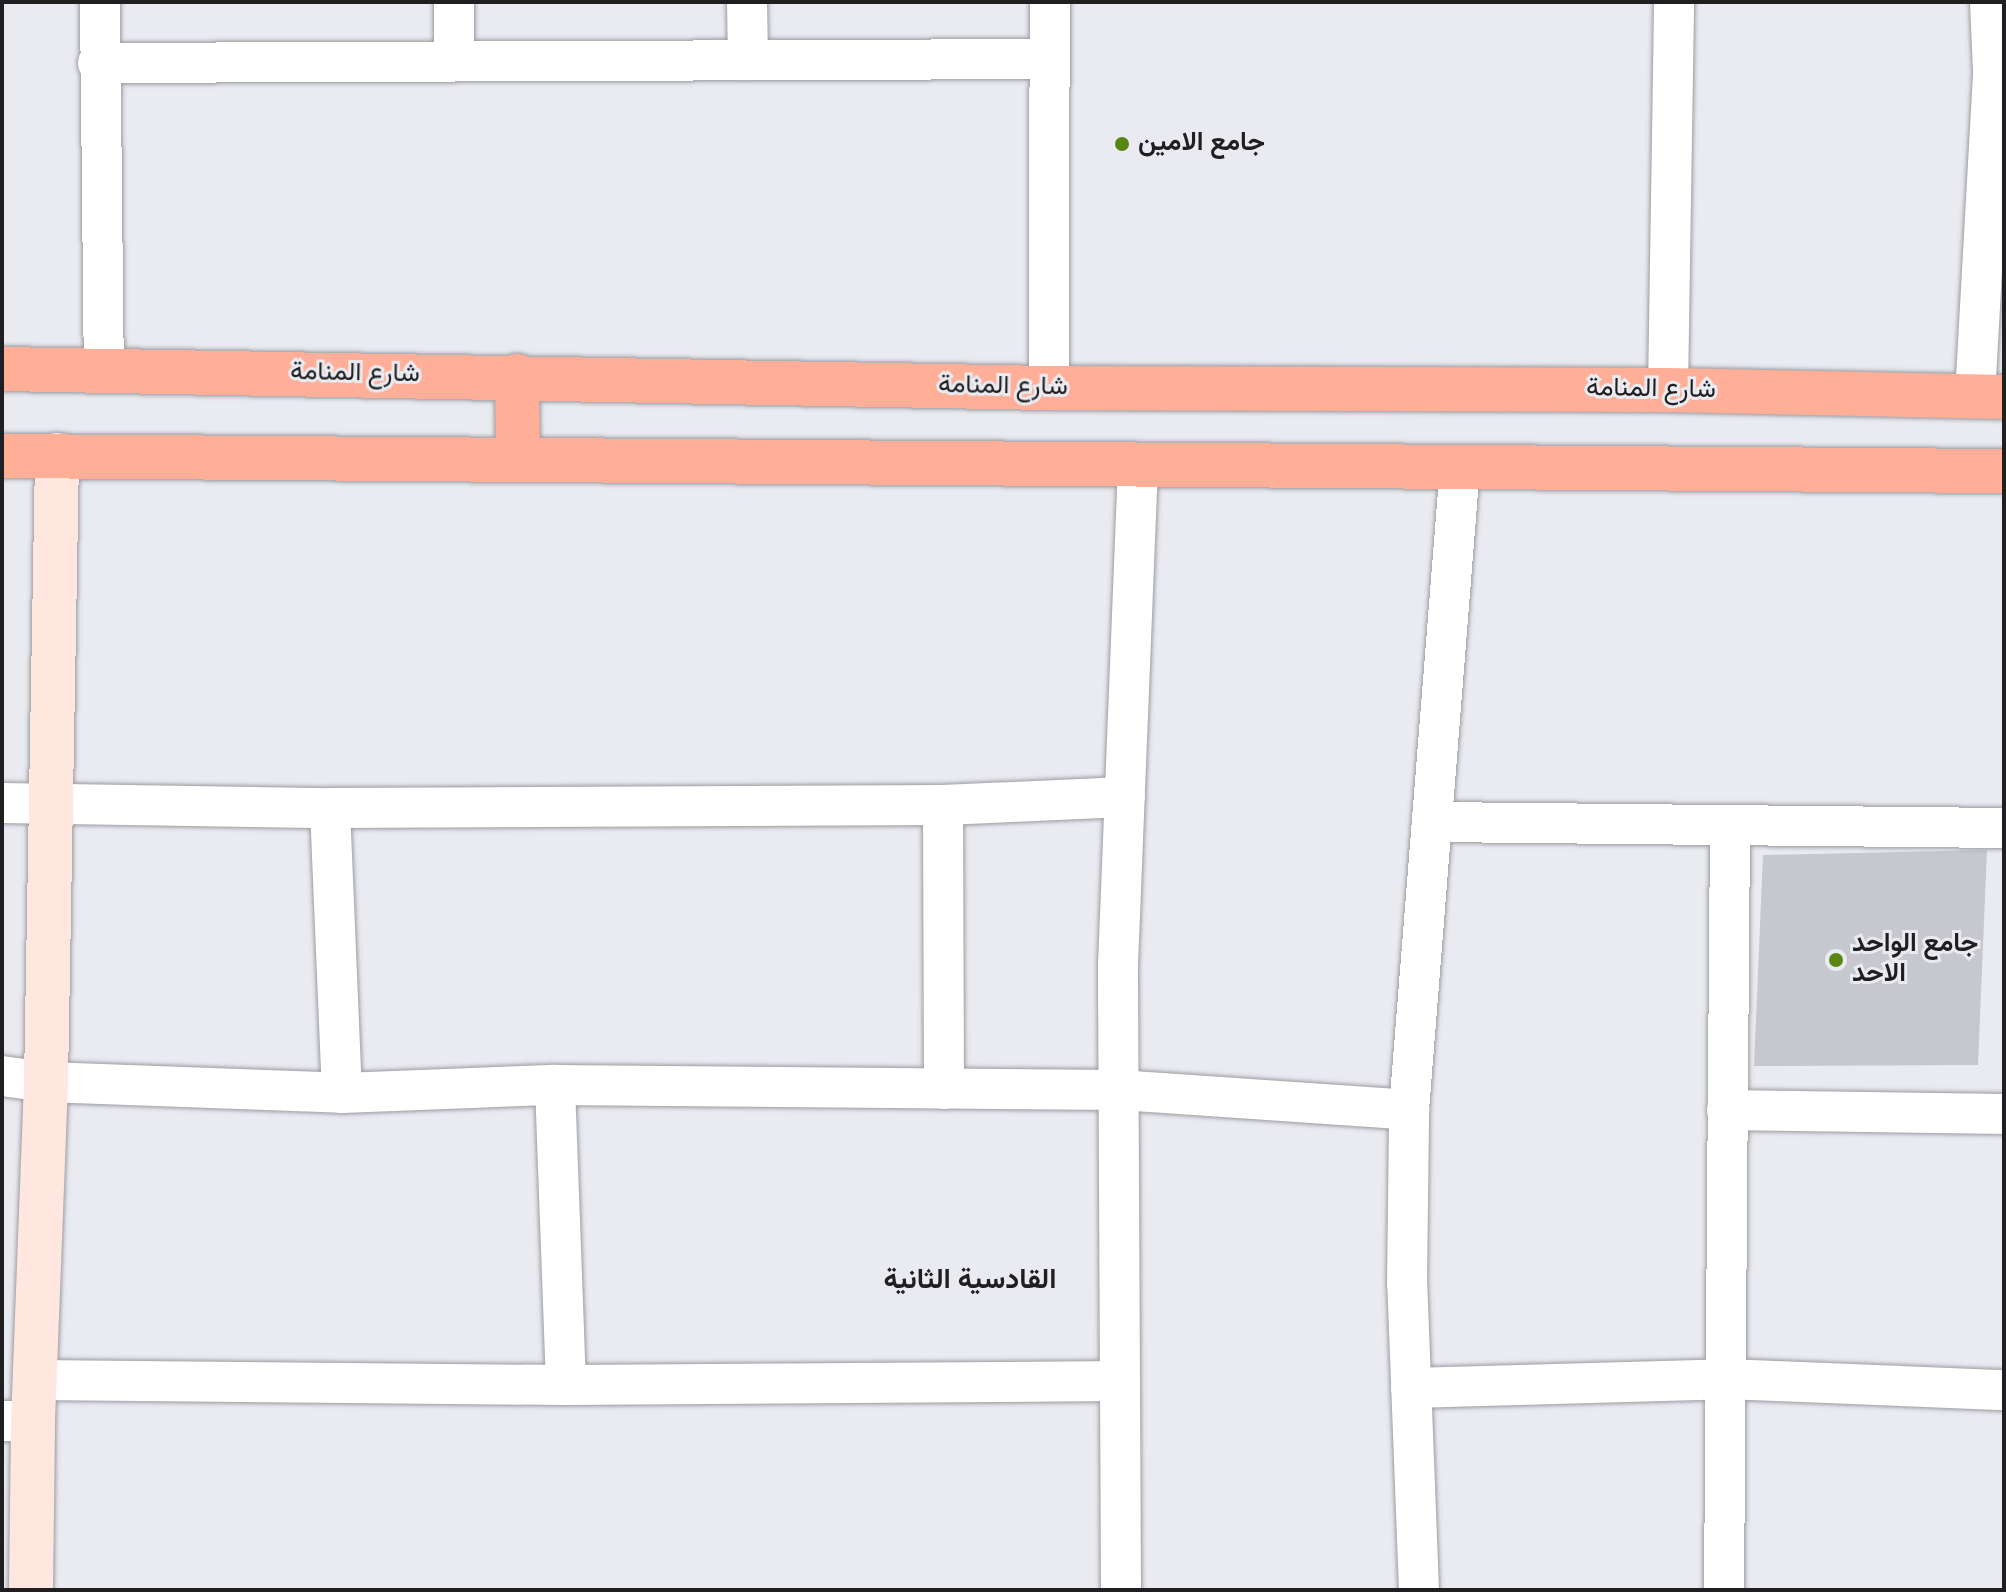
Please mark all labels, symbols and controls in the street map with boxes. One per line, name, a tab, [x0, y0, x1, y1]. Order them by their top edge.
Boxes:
place label: جامع الامين	[1138, 128, 1265, 160]
marker: جامع الامين	[1113, 135, 1131, 153]
street label: شارع المنامة	[290, 357, 420, 391]
street label: شارع المنامة	[938, 370, 1068, 404]
street label: شارع المنامة	[1586, 373, 1716, 407]
place label: جامع الواحد الاحد	[1852, 929, 1978, 990]
marker: جامع الواحد الاحد	[1827, 951, 1845, 969]
district label: القادسية الثانية	[883, 1264, 1057, 1298]

